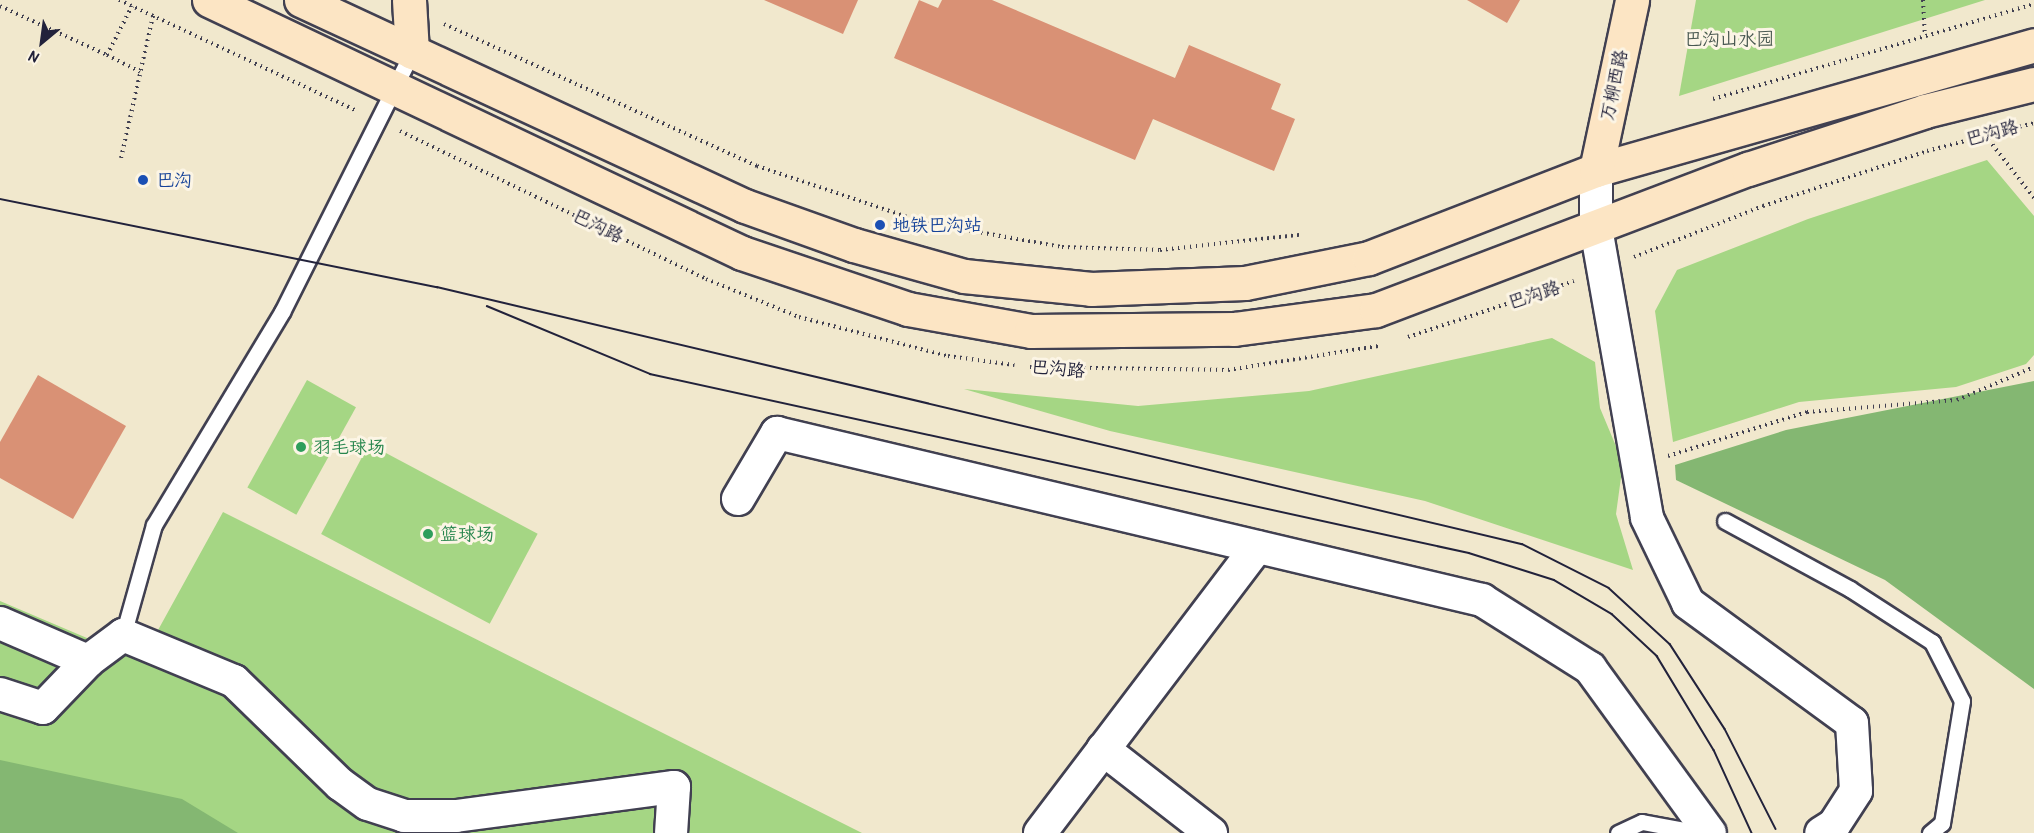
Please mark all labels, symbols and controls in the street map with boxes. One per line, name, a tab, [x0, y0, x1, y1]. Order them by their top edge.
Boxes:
north arrow	[12, 12, 72, 72]
park label: 巴沟山水园	[1684, 28, 1774, 50]
text: N	[24, 46, 42, 69]
street label: 万柳西路	[1596, 48, 1632, 122]
street label: 巴沟路	[1963, 116, 2021, 150]
place label: 巴沟	[156, 169, 192, 191]
marker: 巴沟	[134, 171, 152, 189]
street label: 巴沟路	[569, 204, 627, 248]
place label: 地铁巴沟站	[892, 214, 982, 236]
marker: 地铁巴沟站	[873, 218, 887, 232]
street label: 巴沟路	[1505, 276, 1563, 314]
street label: 巴沟路	[1030, 356, 1086, 382]
place label: 羽毛球场	[313, 436, 385, 458]
marker: 羽毛球场	[294, 440, 308, 454]
place label: 篮球场	[440, 523, 494, 545]
marker: 篮球场	[421, 527, 435, 541]

